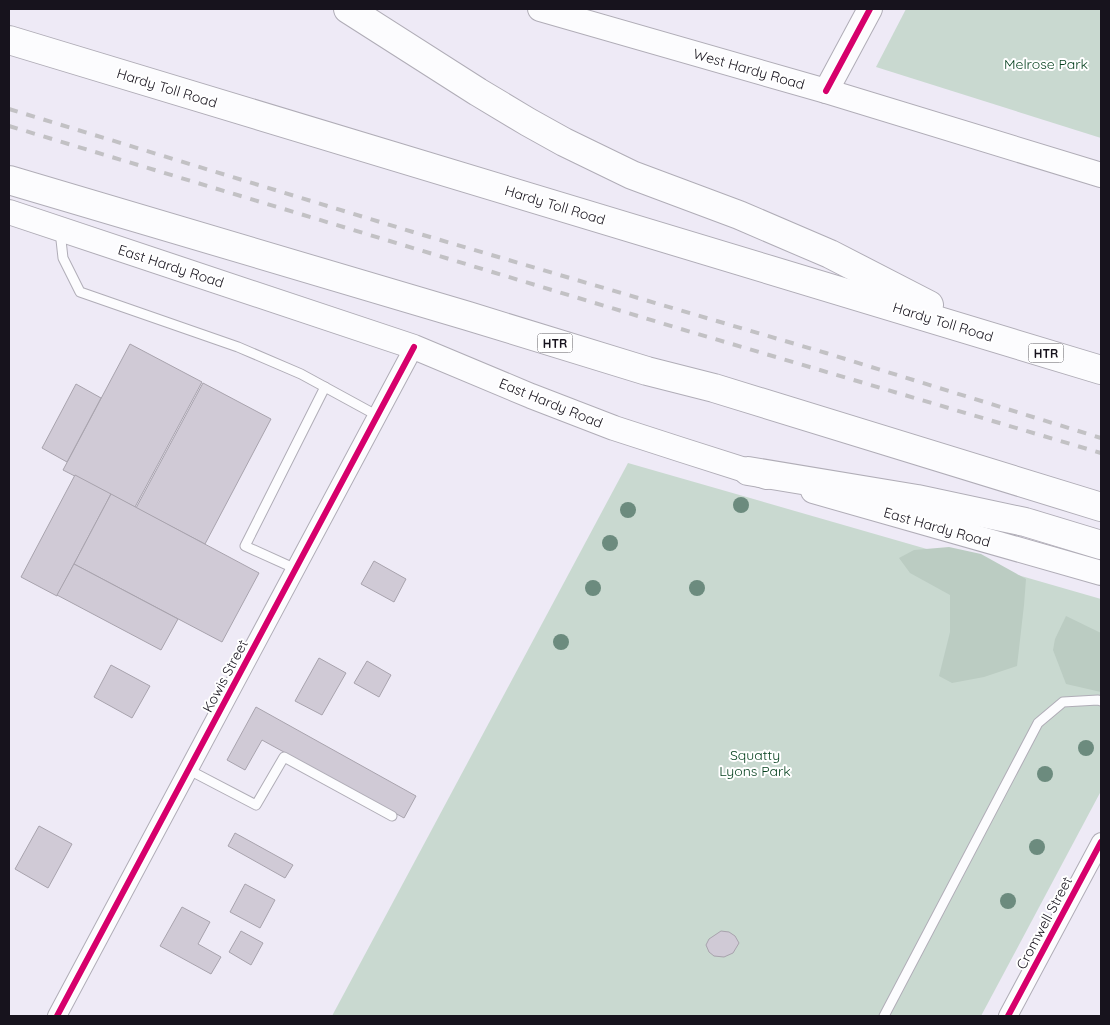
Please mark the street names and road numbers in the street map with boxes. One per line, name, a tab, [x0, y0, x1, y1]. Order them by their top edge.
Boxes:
street label: West Hardy Road	[691, 44, 807, 94]
street label: Hardy Toll Road	[115, 64, 219, 112]
street label: Hardy Toll Road	[503, 181, 607, 229]
street label: East Hardy Road	[116, 240, 226, 292]
street label: Hardy Toll Road	[891, 298, 995, 346]
road number: HTR	[538, 333, 572, 352]
road number: HTR	[1028, 343, 1064, 362]
street label: East Hardy Road	[497, 374, 605, 432]
street label: East Hardy Road	[882, 503, 992, 551]
street label: Kowis Street	[198, 636, 252, 715]
street label: Cromwell Street	[1012, 873, 1076, 972]

